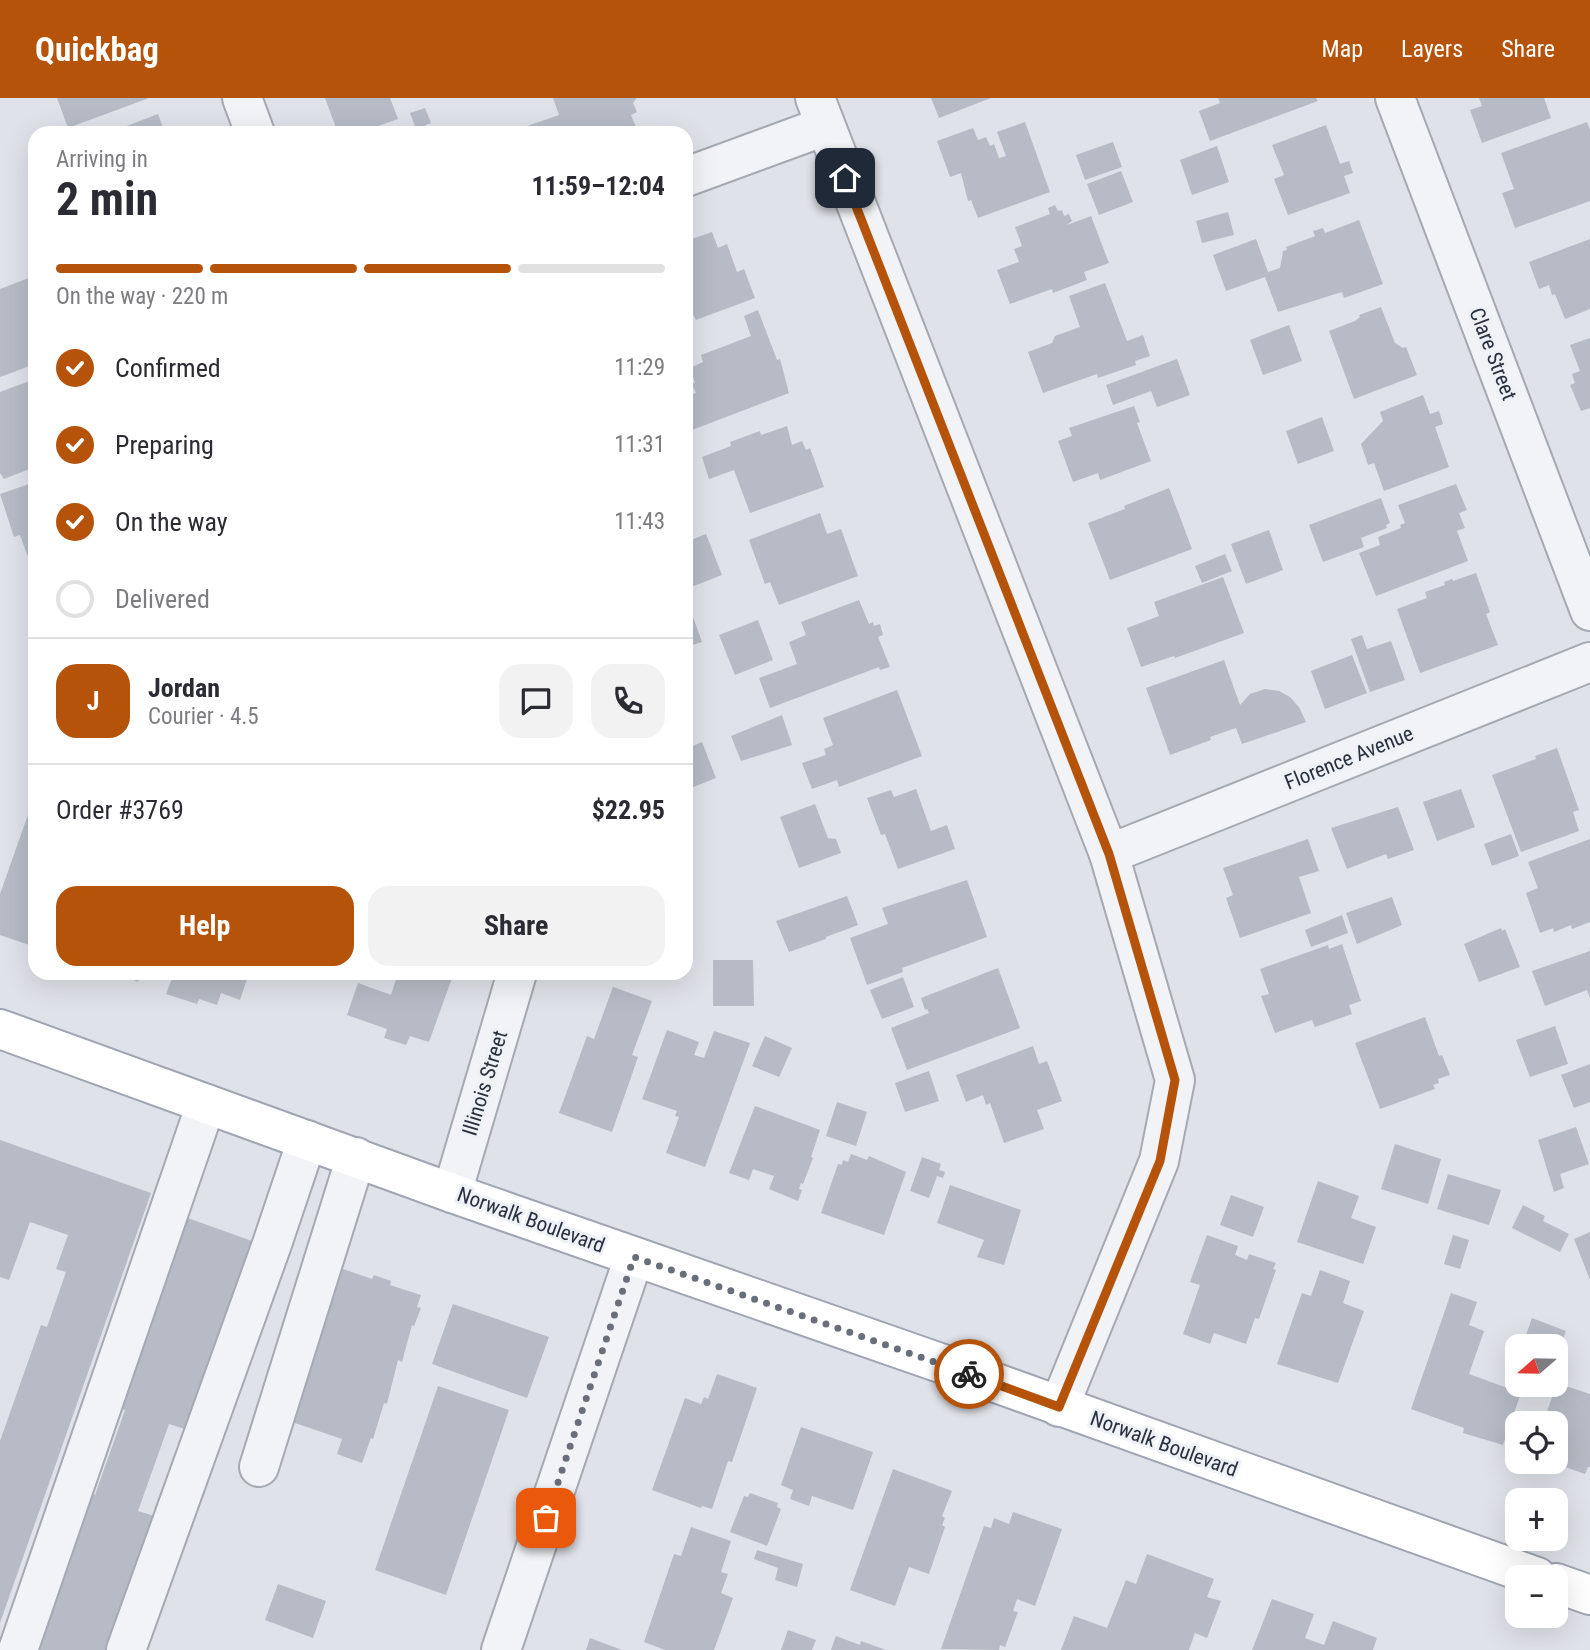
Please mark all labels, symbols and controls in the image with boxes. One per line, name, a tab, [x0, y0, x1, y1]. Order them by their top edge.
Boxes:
text: Quickbag	[35, 30, 159, 69]
text: Map	[1322, 35, 1363, 63]
text: Layers	[1401, 35, 1463, 63]
text: Share	[1501, 35, 1555, 63]
text: Arriving in	[56, 146, 148, 173]
pin	[815, 148, 875, 208]
icon: home	[826, 159, 864, 197]
text: 11:59–12:04	[531, 171, 665, 201]
text: 2 min	[56, 172, 158, 226]
text: On the way · 220 m	[56, 283, 228, 310]
street label: Clare Street	[1464, 304, 1522, 404]
icon: check	[56, 349, 94, 387]
text: Confirmed	[115, 353, 221, 383]
text: 11:29	[614, 354, 665, 381]
icon: check	[56, 426, 94, 464]
text: Preparing	[115, 430, 214, 460]
text: 11:31	[614, 431, 665, 458]
icon: check	[56, 503, 94, 541]
text: On the way	[115, 507, 228, 537]
text: 11:43	[614, 508, 665, 535]
text: Delivered	[115, 584, 210, 614]
button: chat	[499, 664, 573, 738]
button: phone	[591, 664, 665, 738]
text: Jordan	[148, 673, 220, 703]
text: J	[87, 686, 99, 716]
text: Courier · 4.5	[148, 703, 259, 730]
street label: Florence Avenue	[1281, 721, 1417, 795]
text: Order #3769	[56, 795, 184, 825]
text: $22.95	[592, 795, 665, 825]
button: Help	[56, 886, 354, 966]
button: Share	[368, 886, 665, 966]
street label: Illinois Street	[458, 1027, 512, 1139]
street label: Norwalk Boulevard	[454, 1182, 608, 1258]
north arrow	[1505, 1334, 1568, 1396]
map controls	[1505, 1334, 1568, 1628]
courier	[934, 1339, 1004, 1409]
icon: bike	[950, 1355, 988, 1393]
street label: Norwalk Boulevard	[1087, 1406, 1241, 1482]
button: locate	[1505, 1411, 1568, 1474]
pin	[516, 1488, 576, 1548]
button: +	[1505, 1488, 1568, 1551]
icon: bag	[527, 1499, 565, 1537]
button: −	[1505, 1565, 1568, 1628]

